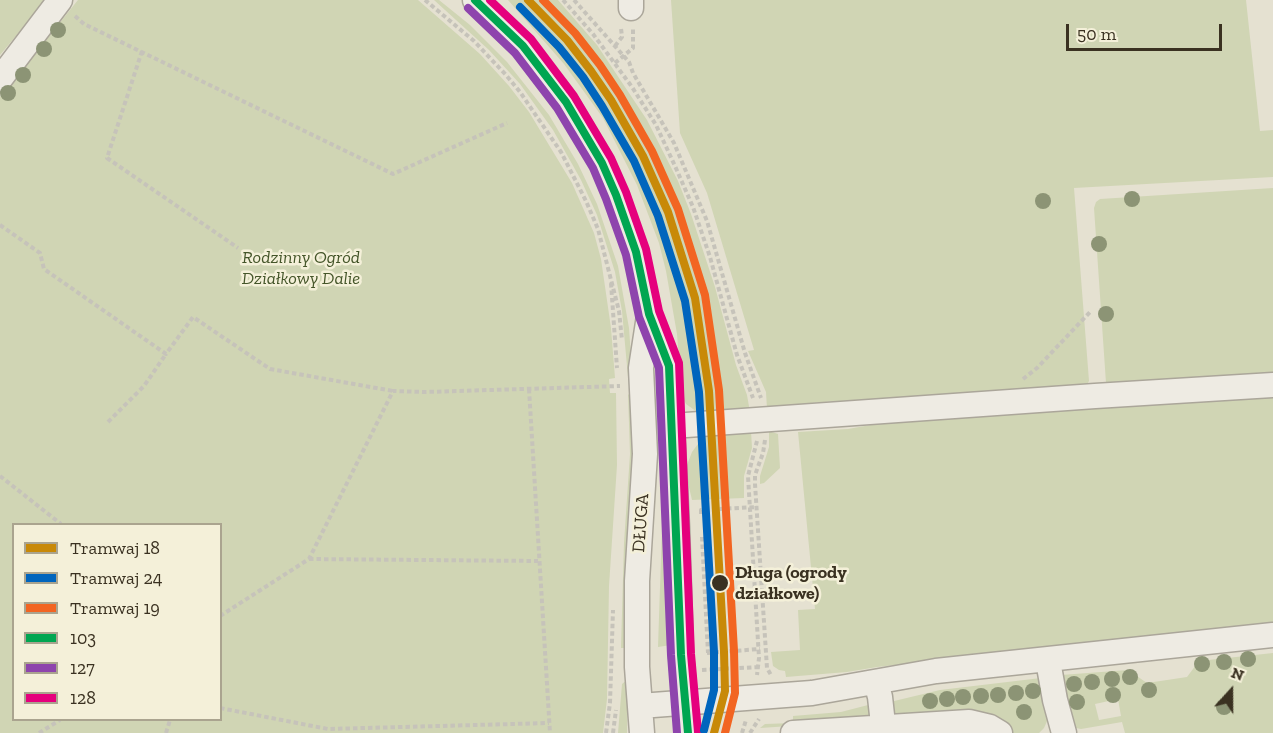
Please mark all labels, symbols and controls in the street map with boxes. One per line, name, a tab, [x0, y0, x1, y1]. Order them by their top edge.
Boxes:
scale bar	[1069, 12, 1225, 50]
text: 50 m	[1077, 23, 1116, 45]
park label: Rodzinny Ogród Działkowy Dalie	[242, 247, 360, 290]
street label: DŁUGA	[628, 493, 654, 553]
legend	[12, 523, 222, 721]
text: Tramwaj 18	[70, 537, 160, 559]
place label: Długa (ogrody działkowe)	[735, 562, 847, 604]
text: Tramwaj 24	[70, 567, 162, 589]
marker: Długa (ogrody działkowe)	[710, 573, 730, 593]
text: Tramwaj 19	[70, 597, 160, 619]
text: 103	[70, 627, 96, 649]
text: 127	[70, 657, 95, 679]
north arrow	[1201, 661, 1261, 721]
text: N	[1229, 663, 1247, 685]
text: 128	[70, 687, 96, 709]

